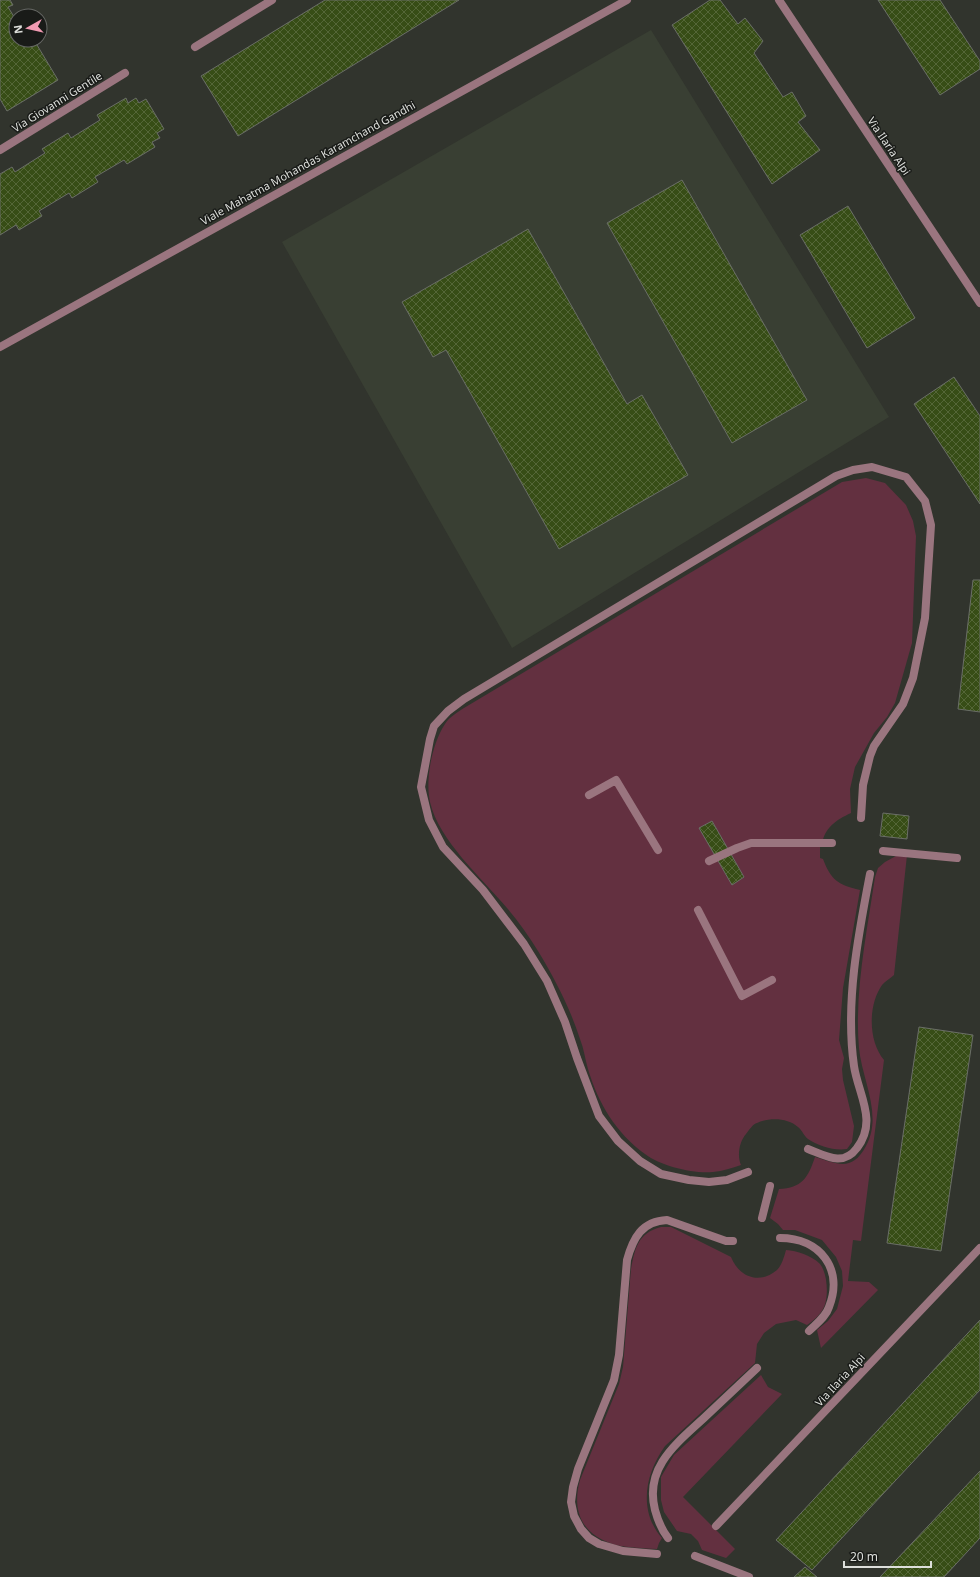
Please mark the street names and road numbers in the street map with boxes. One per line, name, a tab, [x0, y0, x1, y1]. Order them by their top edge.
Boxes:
street label: Via Giovanni Gentile	[9, 68, 105, 135]
street label: Viale Mahatma Mohandas Karamchand Gandhi	[198, 97, 418, 228]
street label: Via Ilaria Alpi	[864, 114, 914, 178]
street label: Via Ilaria Alpi	[811, 1350, 868, 1409]

